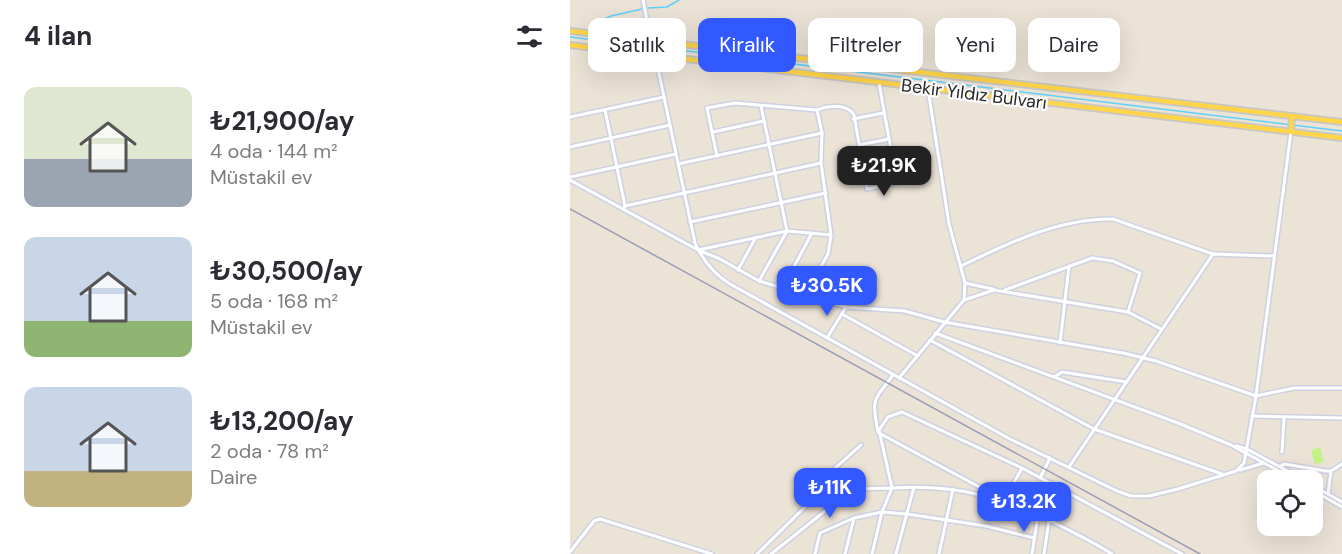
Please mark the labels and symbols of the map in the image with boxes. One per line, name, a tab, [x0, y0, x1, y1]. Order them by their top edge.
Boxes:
street label: Bekir Yıldız Bulvarı	[900, 73, 1048, 115]
pin: ₺21.9K	[835, 146, 933, 197]
pin: ₺30.5K	[778, 266, 876, 317]
pin: ₺11K	[794, 468, 866, 519]
pin: ₺13.2K	[975, 482, 1073, 533]

